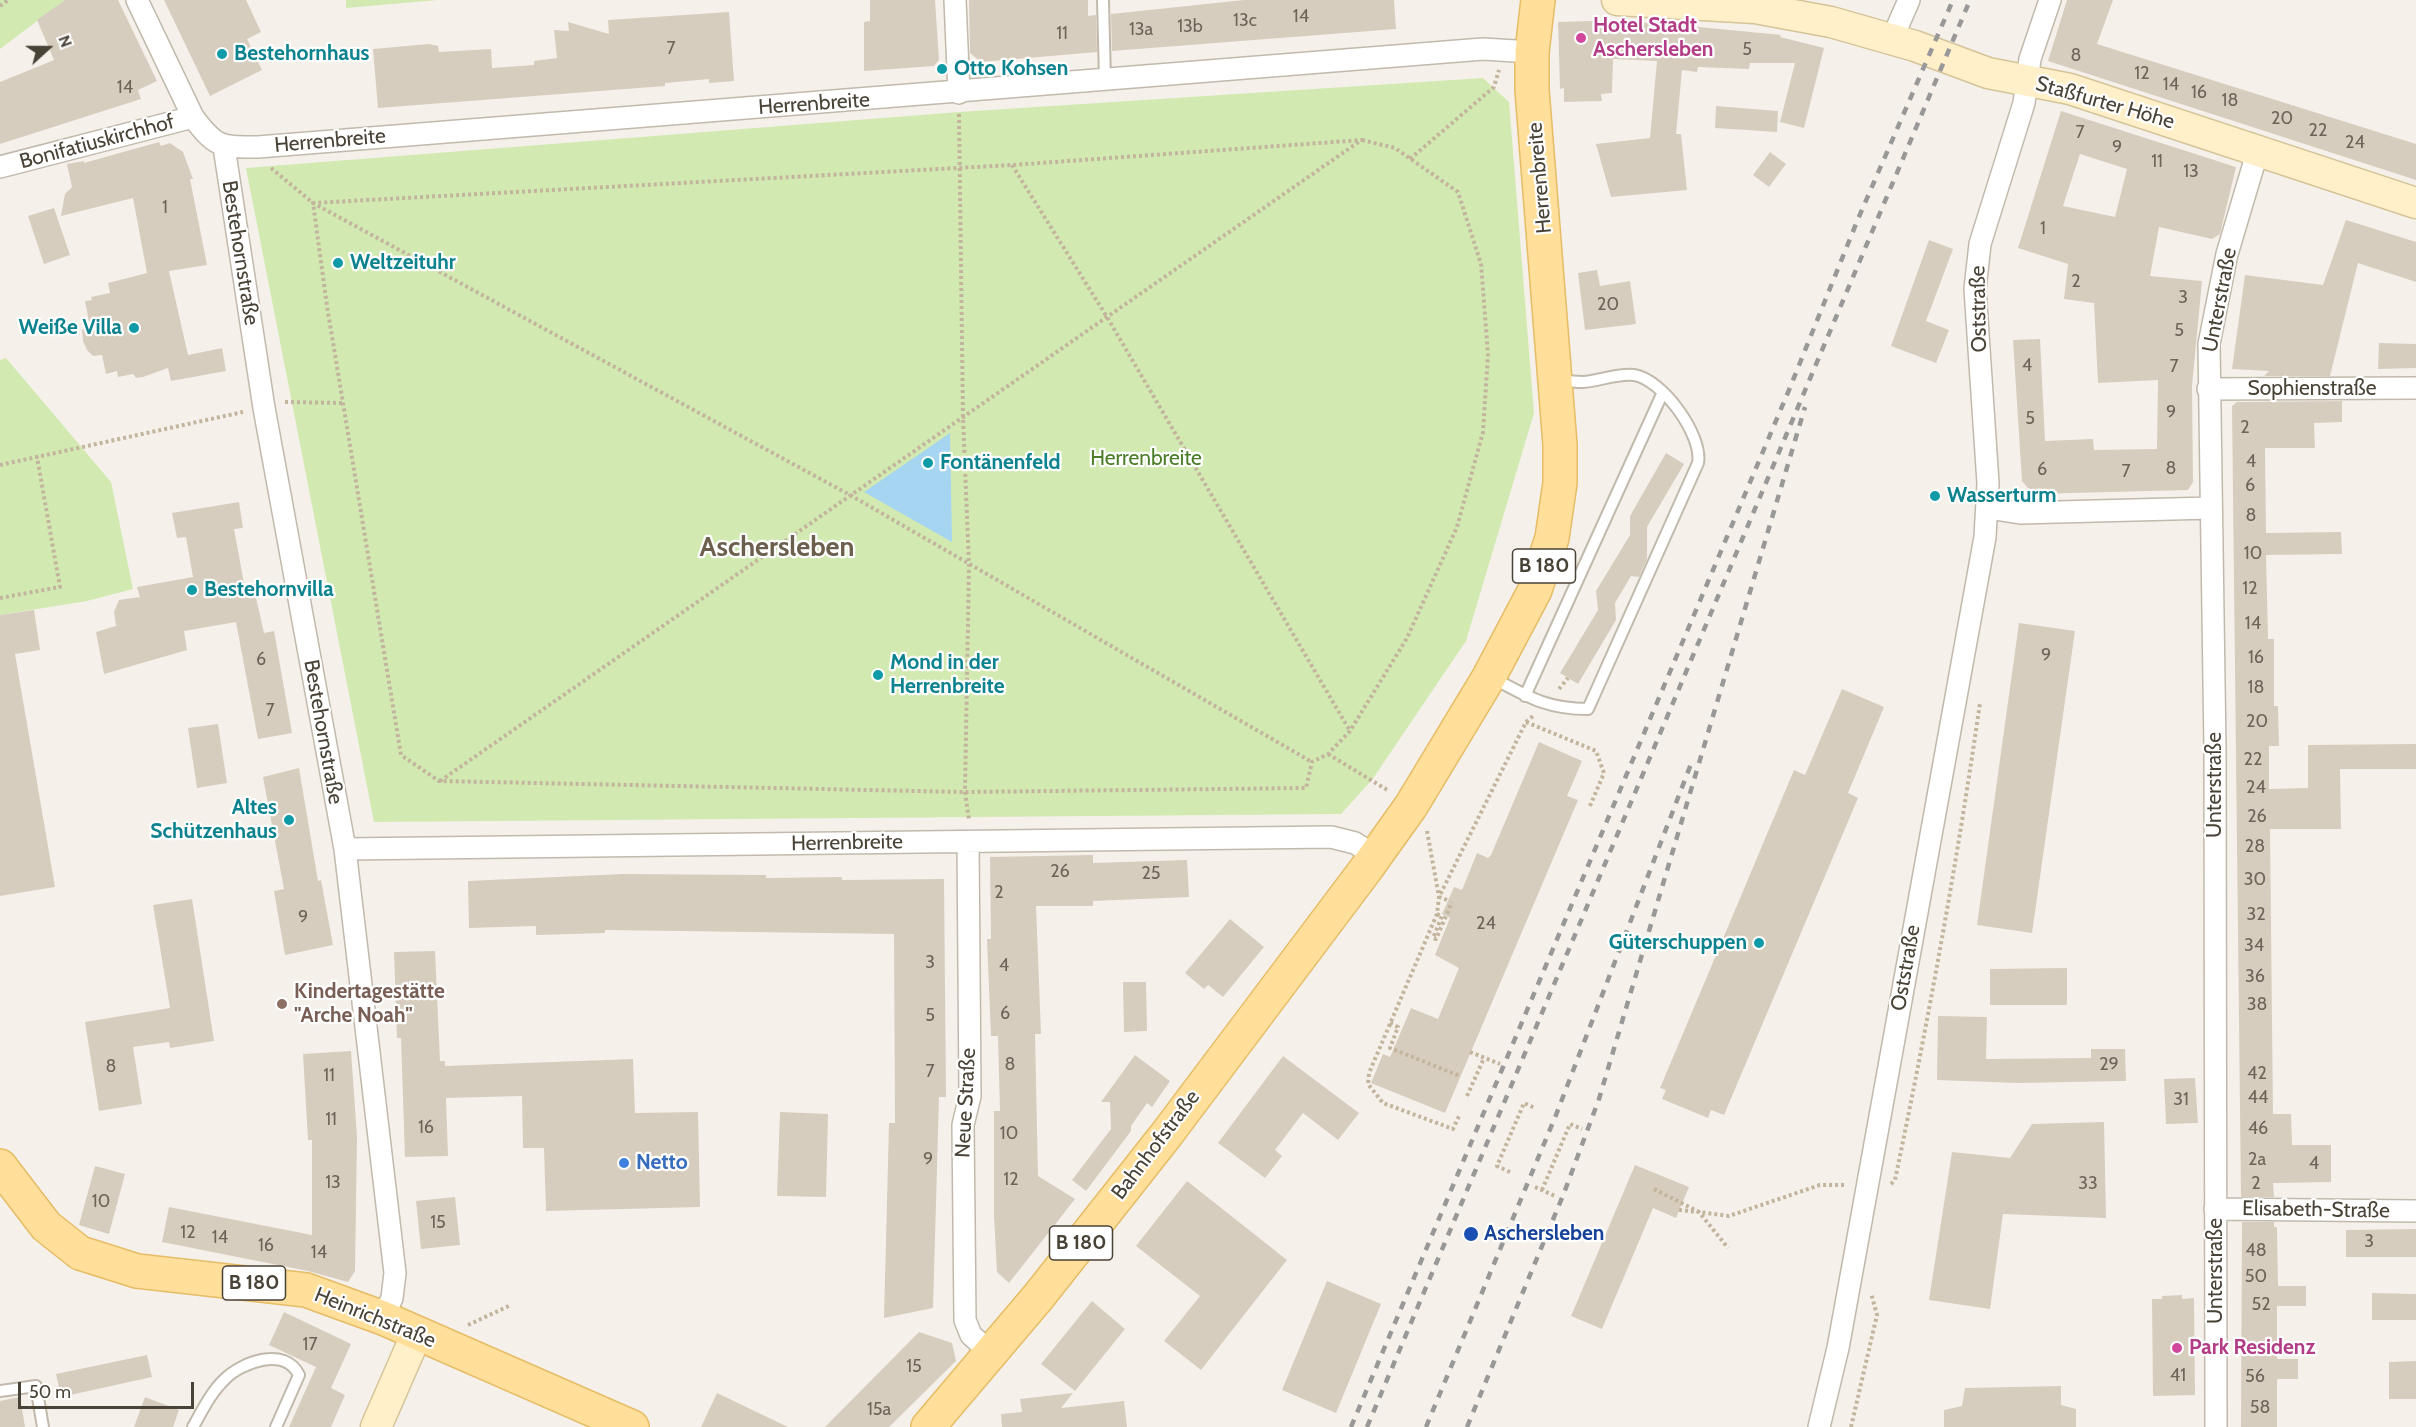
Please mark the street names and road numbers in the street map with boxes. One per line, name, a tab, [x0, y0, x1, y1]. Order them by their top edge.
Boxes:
street label: Staßfurter Höhe	[2033, 71, 2177, 135]
street label: Herrenbreite	[757, 88, 871, 120]
street label: Bonifatiuskirchhof	[17, 109, 177, 175]
street label: Herrenbreite	[1523, 121, 1557, 235]
street label: Herrenbreite	[273, 124, 387, 158]
street label: Bestehornstraße	[216, 179, 264, 327]
street label: Unterstraße	[2198, 246, 2242, 354]
street label: Oststraße	[1966, 265, 1992, 353]
street label: Sophienstraße	[2248, 376, 2376, 402]
road number: B 180	[1512, 549, 1576, 583]
street label: Bestehornstraße	[298, 658, 348, 806]
street label: Unterstraße	[2202, 732, 2228, 838]
street label: Herrenbreite	[791, 829, 903, 857]
street label: Oststraße	[1886, 923, 1926, 1013]
street label: Neue Straße	[951, 1047, 981, 1159]
street label: Bahnhofstraße	[1107, 1085, 1205, 1205]
street label: Elisabeth-Straße	[2242, 1196, 2390, 1224]
street label: Unterstraße	[2203, 1218, 2229, 1324]
road number: B 180	[1050, 1226, 1112, 1260]
road number: B 180	[222, 1266, 286, 1300]
street label: Heinrichstraße	[311, 1282, 439, 1354]

